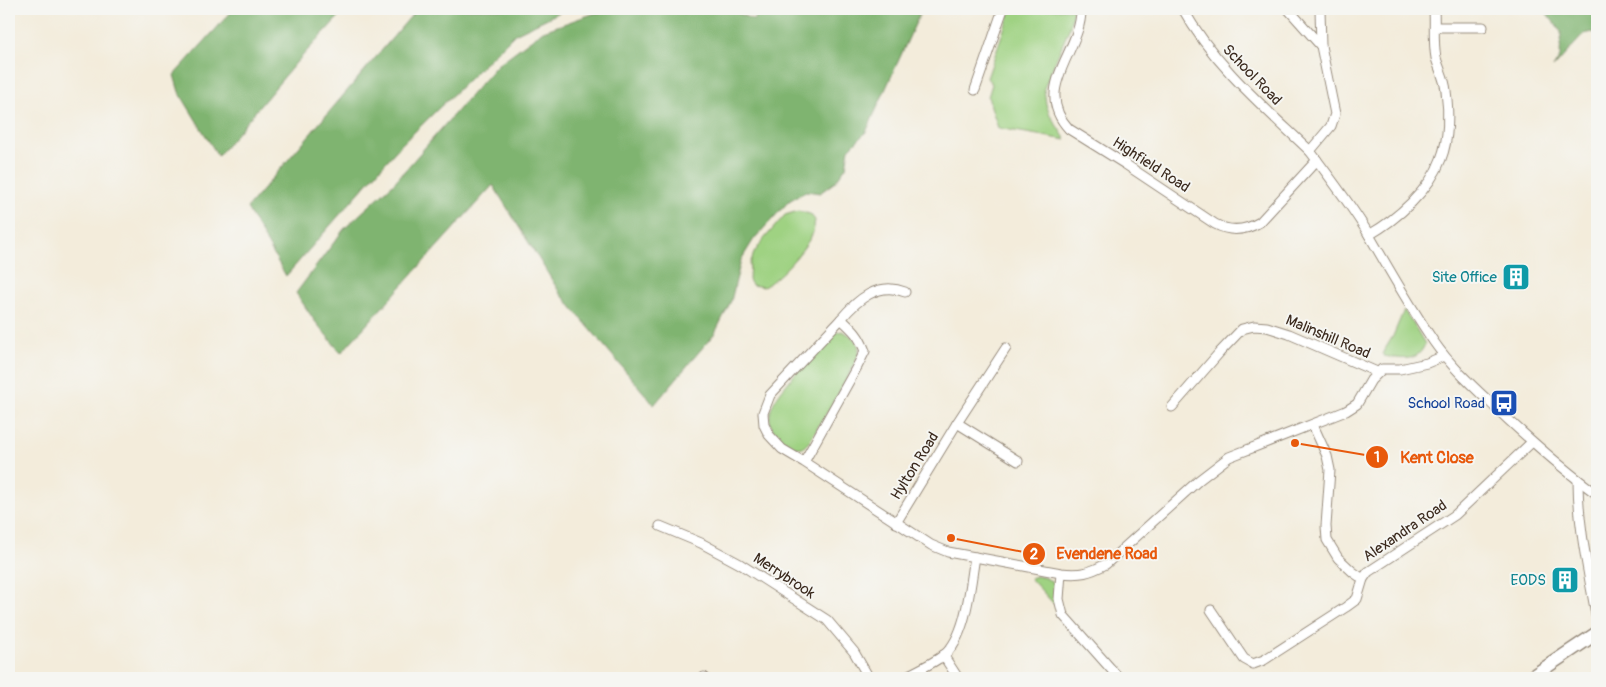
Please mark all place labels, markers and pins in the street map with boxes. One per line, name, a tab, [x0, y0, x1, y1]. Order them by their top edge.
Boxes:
building icon: Site Office	[1501, 262, 1531, 292]
place label: Site Office	[1432, 268, 1498, 287]
bus stop icon: School Road	[1489, 388, 1519, 418]
place label: School Road	[1408, 394, 1485, 413]
callout: Kent Close	[1365, 442, 1483, 473]
callout: Evendene Road	[1022, 538, 1168, 569]
building icon: EODS	[1550, 565, 1580, 595]
place label: EODS	[1511, 571, 1546, 590]

